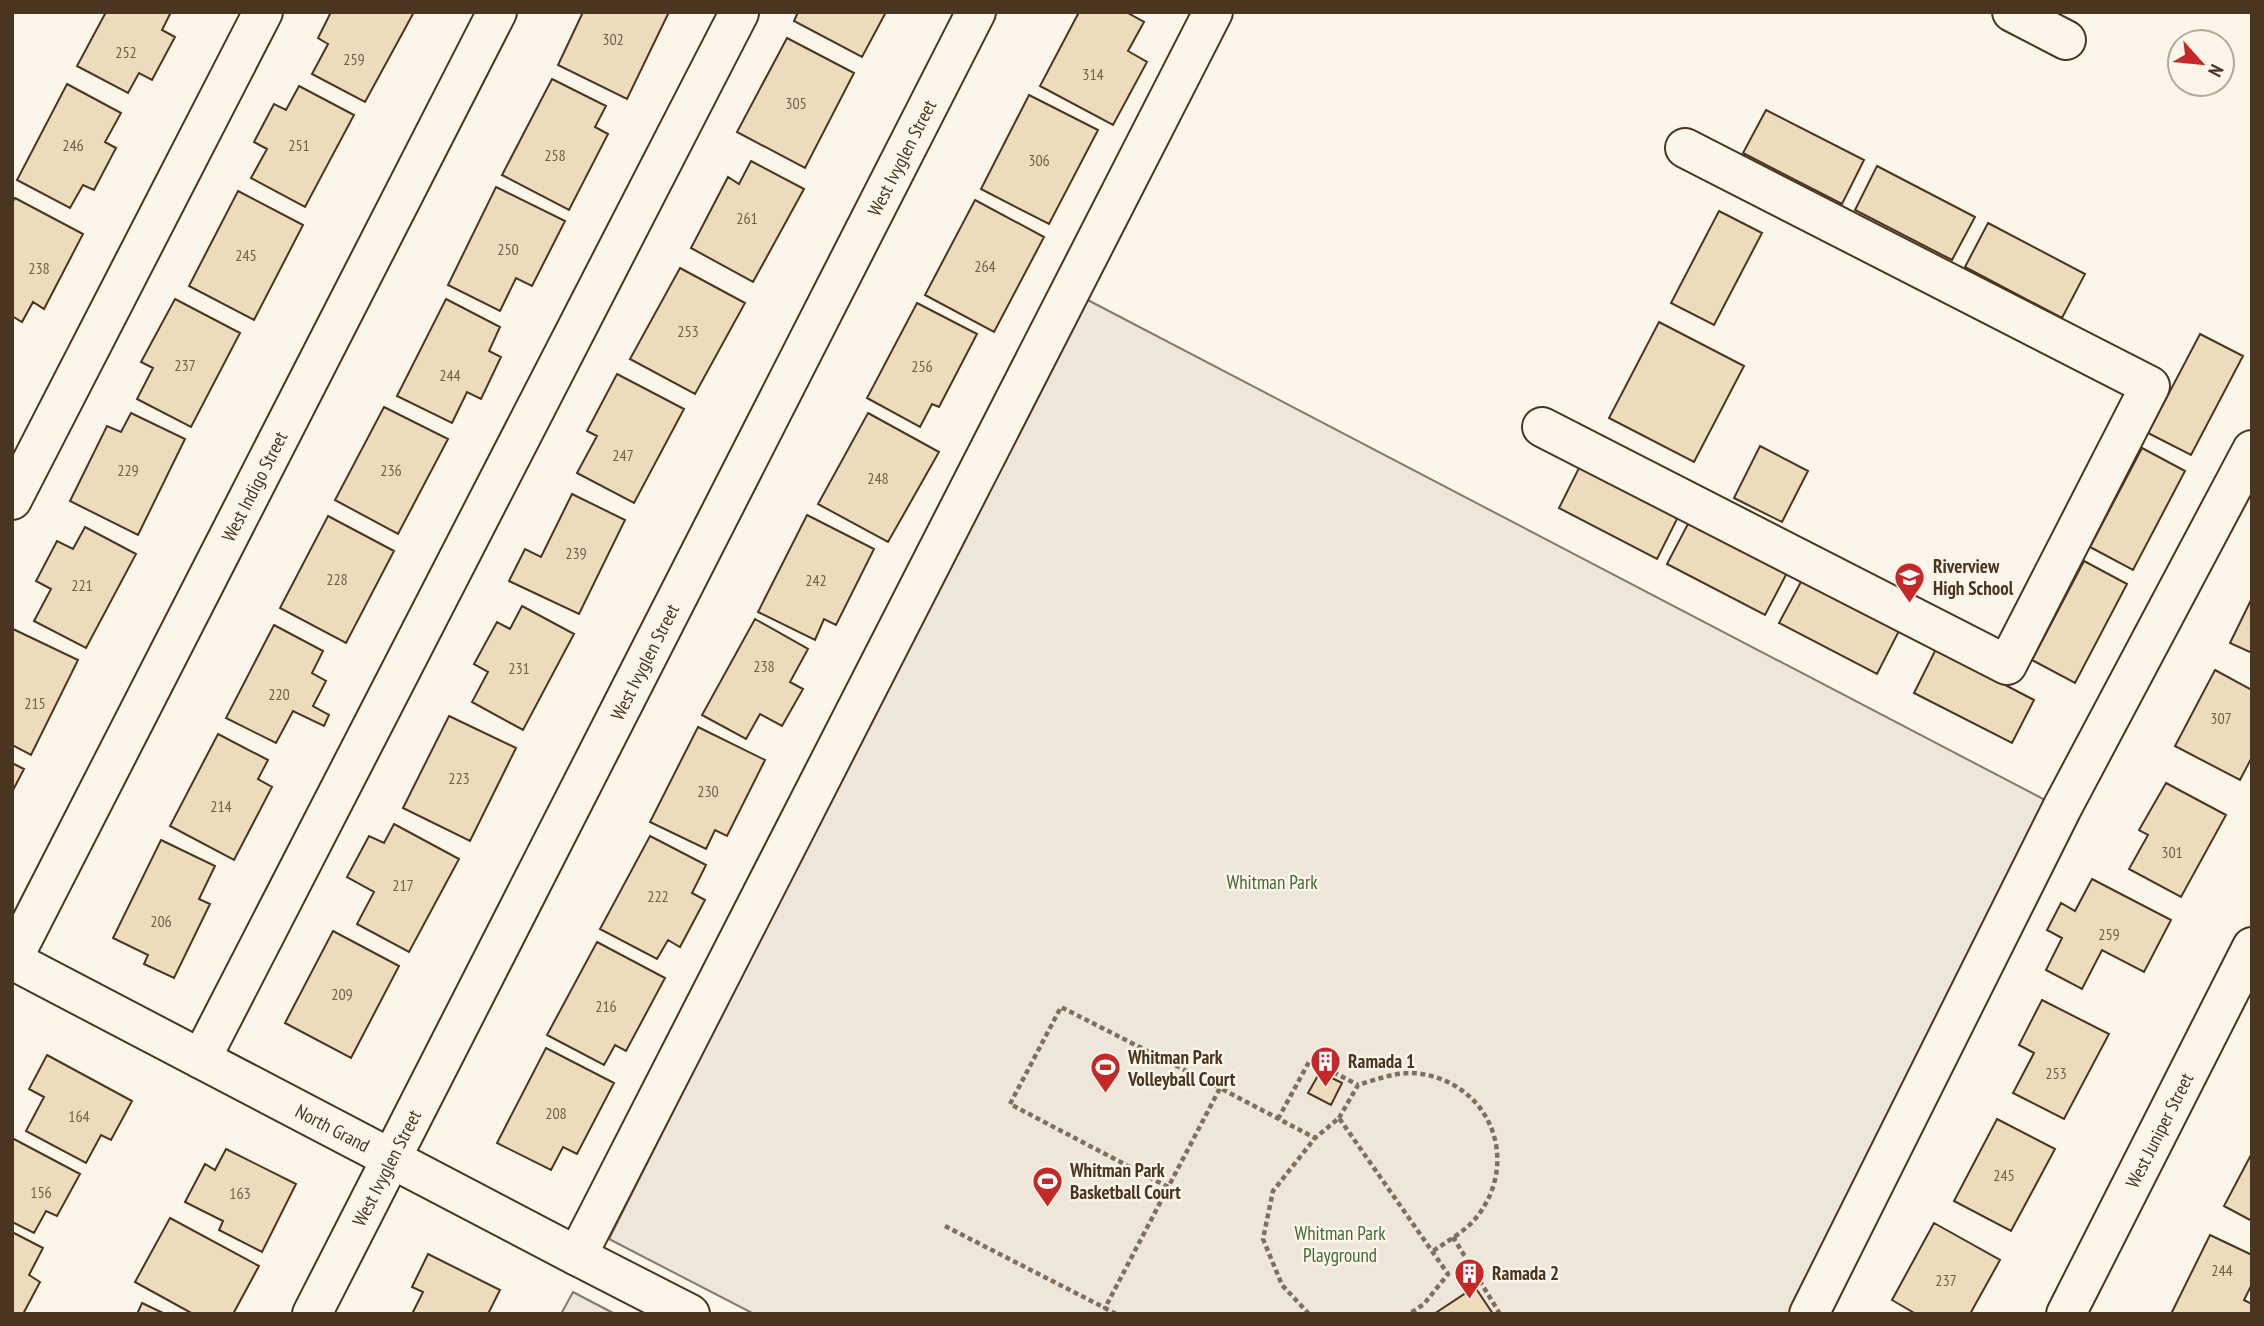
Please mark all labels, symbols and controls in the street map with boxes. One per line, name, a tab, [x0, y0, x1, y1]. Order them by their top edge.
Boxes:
north arrow	[2166, 28, 2236, 98]
house number: 302	[602, 29, 624, 49]
house number: 252	[115, 42, 137, 62]
house number: 259	[343, 49, 365, 69]
text: N	[2203, 61, 2229, 81]
house number: 314	[1082, 64, 1104, 84]
house number: 305	[785, 93, 807, 113]
street label: West Ivyglen Street	[862, 95, 942, 220]
house number: 246	[62, 135, 84, 155]
house number: 251	[288, 135, 310, 155]
house number: 258	[544, 145, 566, 165]
house number: 306	[1028, 150, 1050, 170]
house number: 261	[736, 208, 758, 228]
house number: 250	[497, 239, 519, 259]
house number: 245	[235, 245, 257, 265]
house number: 264	[974, 256, 996, 276]
house number: 238	[28, 258, 50, 278]
house number: 253	[677, 321, 699, 341]
house number: 237	[174, 355, 196, 375]
house number: 256	[911, 356, 933, 376]
house number: 244	[439, 365, 461, 385]
street label: West Indigo Street	[216, 427, 293, 546]
house number: 247	[612, 445, 634, 465]
house number: 229	[117, 460, 139, 480]
house number: 236	[380, 460, 402, 480]
house number: 248	[867, 468, 889, 488]
house number: 239	[565, 543, 587, 563]
place label: Riverview High School	[1933, 554, 2014, 600]
school or university icon: Riverview High School	[1893, 560, 1927, 604]
house number: 228	[326, 569, 348, 589]
house number: 242	[805, 570, 827, 590]
house number: 221	[71, 575, 93, 595]
street label: West Ivyglen Street	[605, 599, 684, 724]
house number: 238	[753, 656, 775, 676]
house number: 231	[508, 658, 530, 678]
house number: 220	[268, 684, 290, 704]
house number: 215	[24, 693, 46, 713]
house number: 307	[2210, 708, 2232, 728]
house number: 223	[448, 768, 470, 788]
house number: 230	[697, 781, 719, 801]
house number: 214	[210, 796, 232, 816]
house number: 301	[2161, 842, 2183, 862]
park label: Whitman Park	[1226, 870, 1318, 894]
house number: 217	[392, 875, 414, 895]
house number: 222	[647, 886, 669, 906]
house number: 206	[150, 911, 172, 931]
house number: 259	[2098, 924, 2120, 944]
house number: 209	[331, 984, 353, 1004]
house number: 216	[595, 996, 617, 1016]
building icon: Ramada 1	[1308, 1044, 1342, 1088]
place label: Whitman Park Volleyball Court	[1127, 1045, 1236, 1091]
place label: Ramada 1	[1348, 1049, 1415, 1073]
sports icon: Whitman Park Volleyball Court	[1088, 1051, 1122, 1095]
house number: 253	[2045, 1063, 2067, 1083]
street label: West Juniper Street	[2120, 1068, 2199, 1192]
street label: North Grand	[291, 1099, 374, 1157]
house number: 208	[545, 1103, 567, 1123]
street label: West Ivyglen Street	[347, 1105, 426, 1230]
house number: 164	[68, 1106, 90, 1126]
place label: Whitman Park Basketball Court	[1069, 1158, 1181, 1204]
sports icon: Whitman Park Basketball Court	[1030, 1164, 1064, 1208]
house number: 245	[1993, 1165, 2015, 1185]
house number: 156	[30, 1182, 52, 1202]
house number: 163	[229, 1183, 251, 1203]
park label: Whitman Park Playground	[1294, 1221, 1386, 1267]
building icon: Ramada 2	[1452, 1256, 1486, 1300]
house number: 244	[2211, 1260, 2233, 1280]
place label: Ramada 2	[1492, 1261, 1559, 1285]
house number: 237	[1935, 1270, 1957, 1290]

